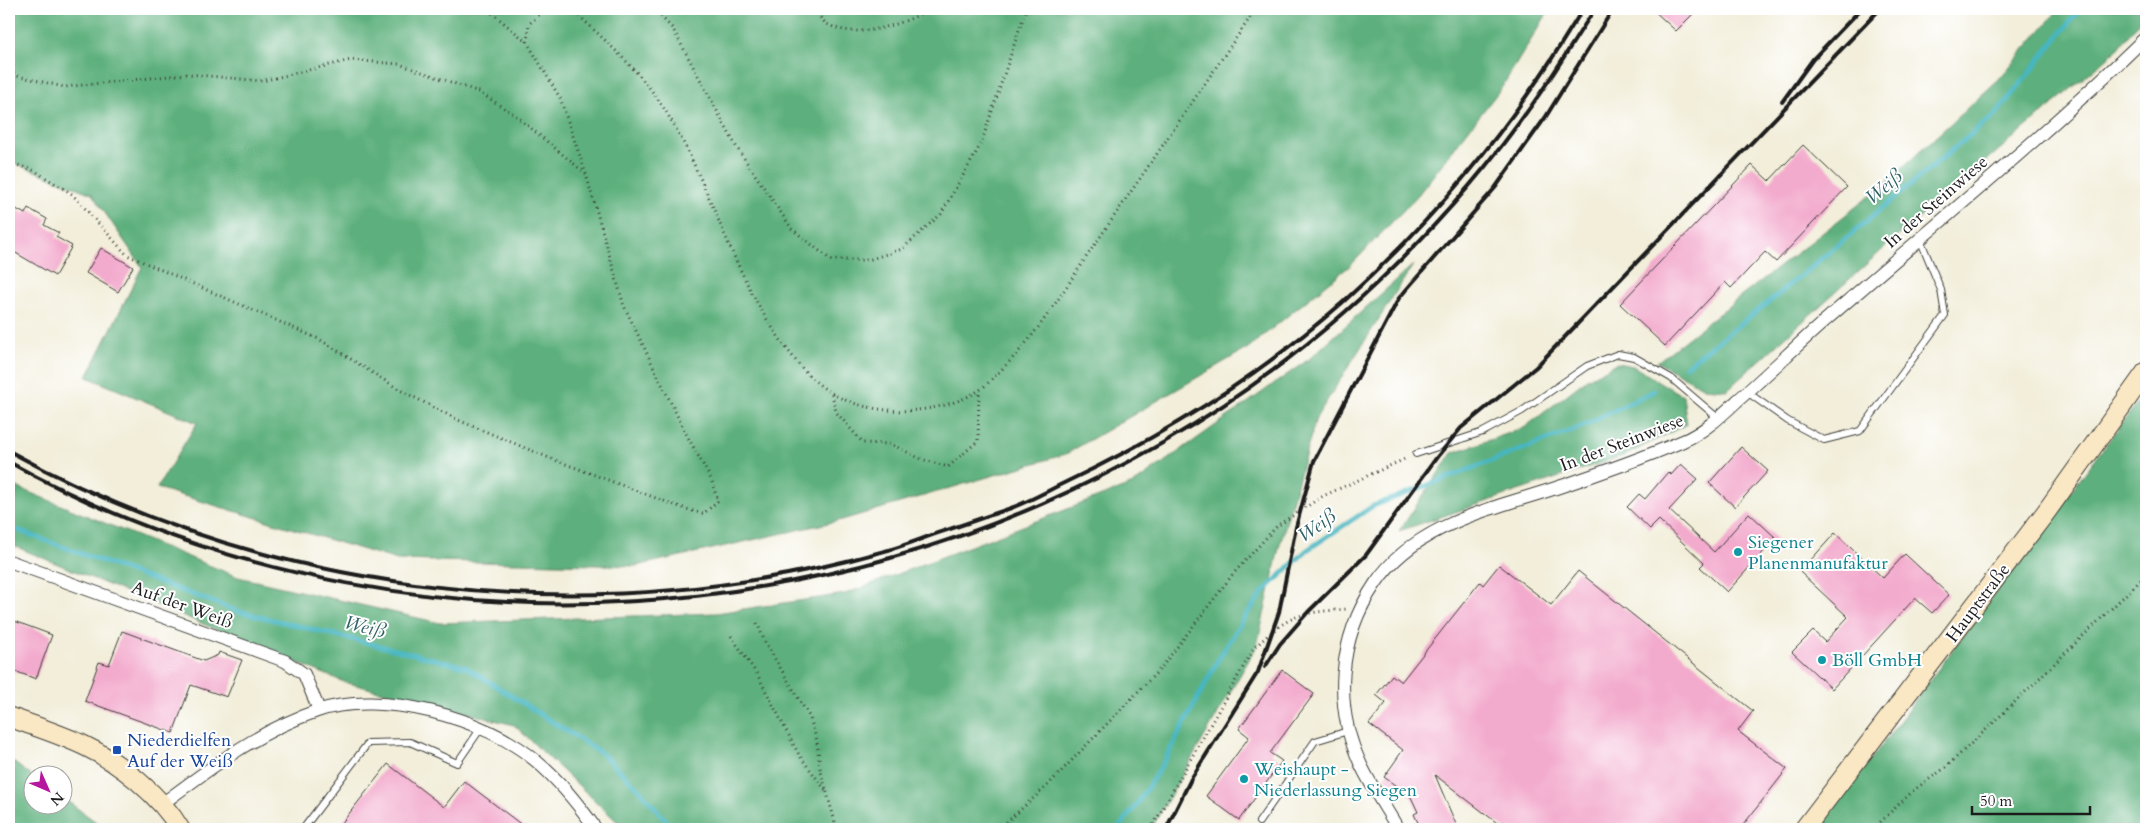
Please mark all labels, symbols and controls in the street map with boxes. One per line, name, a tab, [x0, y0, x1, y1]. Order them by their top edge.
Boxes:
street label: In der Steinwiese	[1879, 150, 1993, 254]
water label: Weiß	[1860, 164, 1908, 210]
street label: In der Steinwiese	[1557, 408, 1687, 478]
water label: Weiß	[1293, 503, 1342, 548]
place label: Siegener Planenmanufaktur	[1748, 530, 1888, 576]
marker: Siegener Planenmanufaktur	[1732, 546, 1744, 558]
street label: Hauptstraße	[1940, 558, 2016, 648]
street label: Auf der Weiß	[128, 575, 236, 635]
water label: Weiß	[342, 609, 388, 645]
place label: Böll GmbH	[1832, 648, 1922, 673]
marker: Böll GmbH	[1816, 654, 1828, 666]
place label: Niederdielfen Auf der Weiß	[127, 728, 233, 774]
marker: Niederdielfen Auf der Weiß	[111, 744, 123, 756]
place label: Weishaupt - Niederlassung Siegen	[1253, 757, 1418, 803]
north arrow	[22, 766, 72, 816]
marker: Weishaupt - Niederlassung Siegen	[1238, 773, 1250, 785]
scale bar	[1972, 783, 2090, 815]
text: N	[46, 788, 68, 810]
text: 50 m	[1980, 791, 2012, 811]

